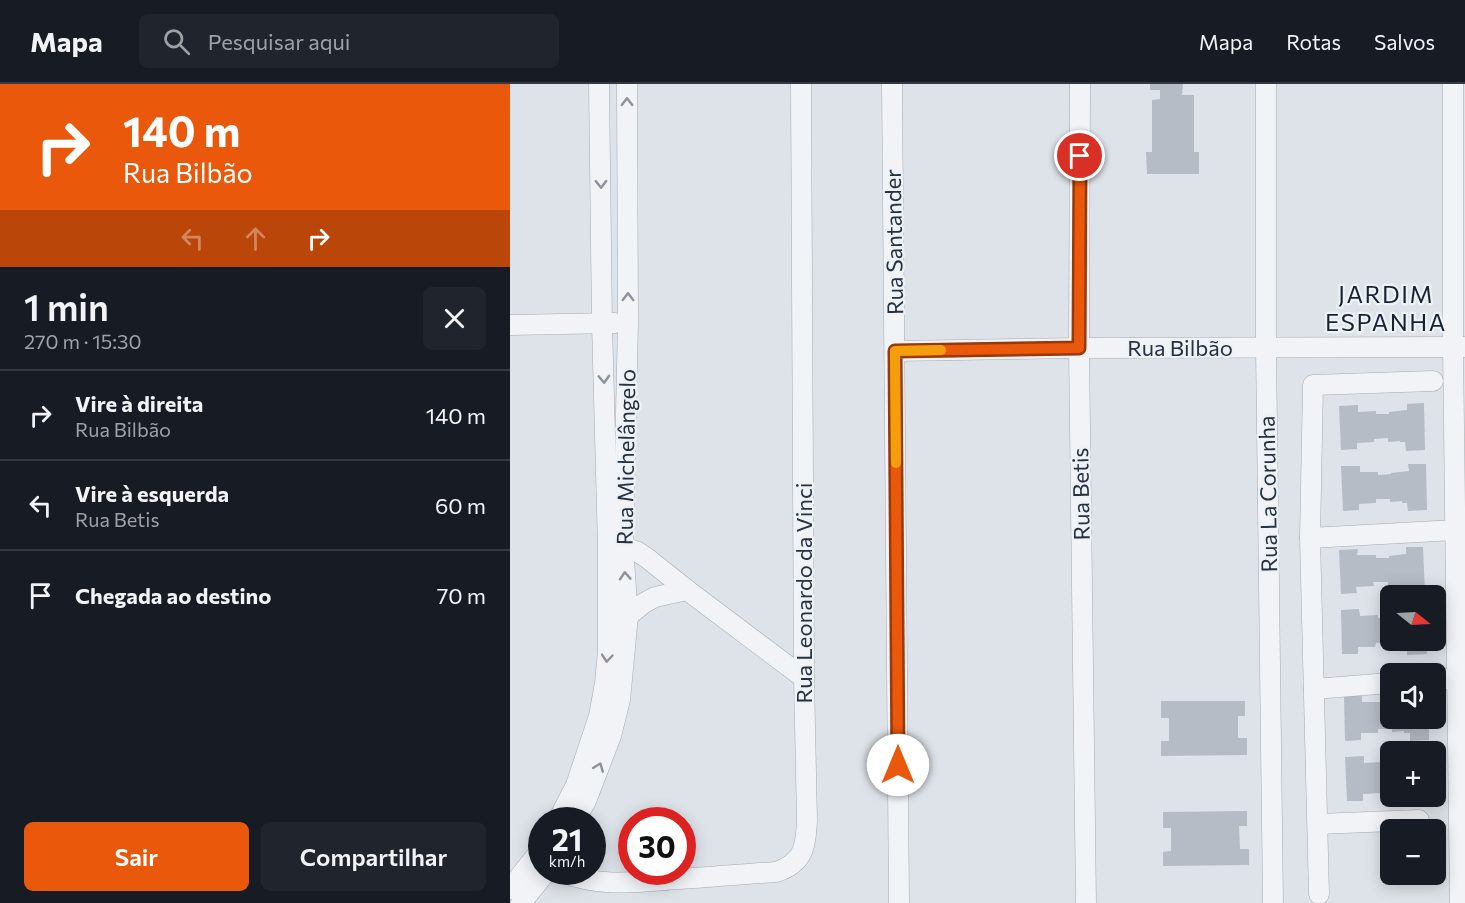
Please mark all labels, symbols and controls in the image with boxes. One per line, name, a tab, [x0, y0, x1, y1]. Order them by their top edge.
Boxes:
search box	[139, 14, 559, 68]
text: Mapa	[30, 24, 103, 58]
icon: search	[160, 25, 193, 58]
text: Pesquisar aqui	[208, 28, 350, 55]
text: Mapa	[1199, 29, 1253, 54]
text: Rotas	[1286, 29, 1341, 54]
text: Salvos	[1374, 29, 1435, 54]
one-way arrow	[621, 97, 633, 106]
text: 140 m	[123, 104, 240, 156]
icon: right	[24, 108, 102, 186]
pin	[1054, 130, 1105, 181]
icon: arrive	[1063, 139, 1096, 172]
text: Rua Bilbão	[123, 156, 253, 189]
street label: Rua Santander	[879, 169, 908, 315]
one-way arrow	[594, 180, 607, 189]
icon: left	[176, 222, 209, 255]
icon: ahead	[239, 222, 272, 255]
icon: right	[302, 222, 335, 255]
district label: JARDIM ESPANHA	[1325, 279, 1447, 336]
text: 1 min	[24, 284, 109, 328]
button: close	[423, 287, 486, 350]
one-way arrow	[622, 292, 634, 301]
text: 270 m · 15:30	[24, 329, 141, 353]
street label: Rua Bilbão	[1127, 334, 1233, 361]
street label: Rua Michelângelo	[610, 369, 641, 545]
one-way arrow	[597, 375, 610, 384]
text: Vire à direita	[75, 390, 203, 417]
icon: right	[24, 399, 57, 432]
text: 140 m	[426, 402, 486, 429]
street label: Rua La Corunha	[1253, 415, 1282, 573]
text: Rua Bilbão	[75, 417, 171, 441]
street label: Rua Betis	[1066, 447, 1095, 541]
text: Vire à esquerda	[75, 480, 229, 507]
street label: Rua Leonardo da Vinci	[790, 483, 817, 703]
icon: left	[24, 489, 57, 522]
text: 60 m	[435, 492, 486, 519]
text: Rua Betis	[75, 507, 160, 531]
one-way arrow	[619, 571, 632, 580]
icon: arrive	[24, 579, 57, 612]
text: Chegada ao destino	[75, 582, 271, 609]
text: 70 m	[437, 582, 486, 609]
north arrow	[1380, 585, 1446, 651]
map controls	[1380, 585, 1446, 885]
one-way arrow	[601, 654, 614, 663]
button: sound	[1380, 663, 1446, 729]
position arrow	[866, 733, 930, 797]
button: +	[1380, 741, 1446, 807]
one-way arrow	[592, 762, 604, 773]
speed limit sign: 30	[618, 807, 696, 885]
button: −	[1380, 819, 1446, 885]
text: 21	[552, 820, 582, 857]
button: Sair	[24, 822, 249, 891]
button: Compartilhar	[261, 822, 486, 891]
text: km/h	[549, 852, 585, 870]

